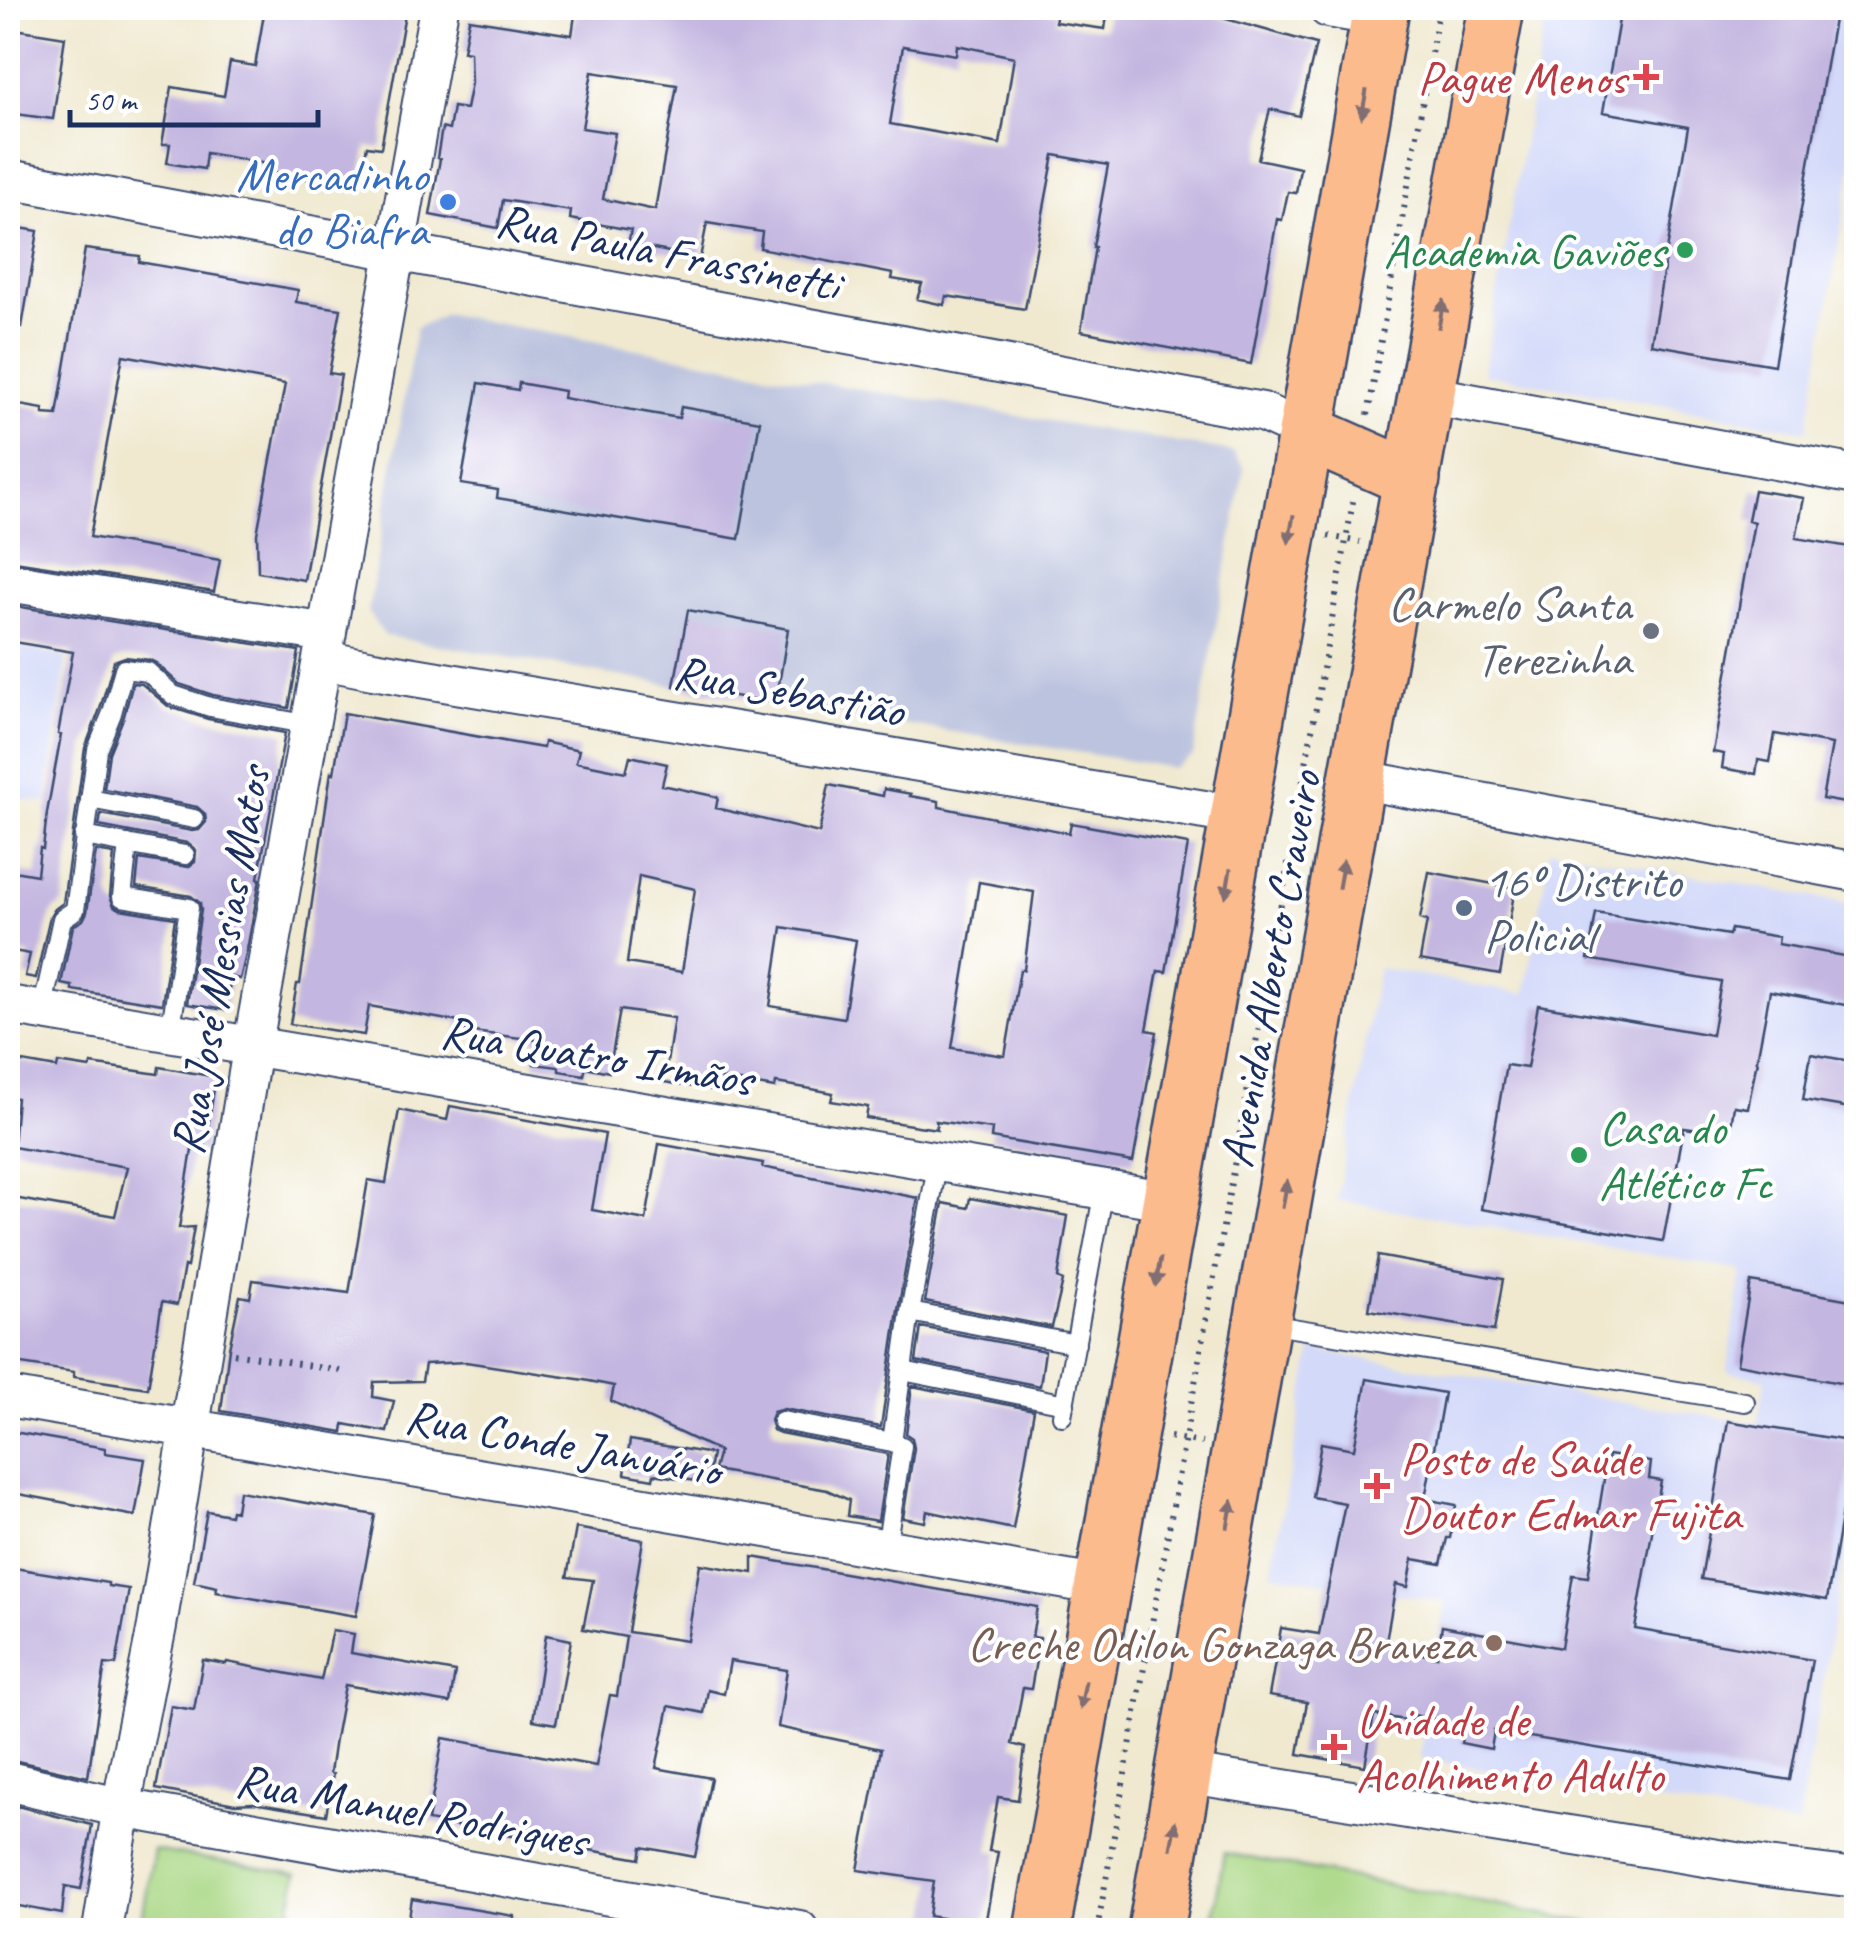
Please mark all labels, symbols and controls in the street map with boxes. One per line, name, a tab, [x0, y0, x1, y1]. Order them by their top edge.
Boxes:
place label: Pague Menos	[1418, 48, 1630, 108]
scale bar	[70, 65, 318, 127]
marker: Pague Menos	[1635, 66, 1657, 88]
text: 50 m	[85, 81, 138, 119]
one-way arrow	[1356, 88, 1371, 120]
place label: Mercadinho do Biafra	[236, 145, 431, 260]
street label: Rua Paula Frassinetti	[491, 189, 850, 316]
marker: Mercadinho do Biafra	[437, 191, 459, 213]
place label: Academia Gaviões	[1384, 221, 1670, 281]
marker: Academia Gaviões	[1674, 239, 1696, 261]
one-way arrow	[1434, 298, 1449, 329]
one-way arrow	[1283, 514, 1298, 545]
place label: Carmelo Santa Terezinha	[1388, 574, 1634, 689]
marker: Carmelo Santa Terezinha	[1640, 620, 1662, 642]
street label: Rua Sebastião	[669, 641, 911, 741]
street label: Rua José Messias Matos	[156, 758, 284, 1159]
street label: Avenida Alberto Craveiro	[1206, 765, 1335, 1172]
place label: 16º Distrito Policial	[1484, 851, 1683, 966]
one-way arrow	[1333, 858, 1349, 889]
one-way arrow	[1219, 868, 1235, 899]
marker: 16º Distrito Policial	[1453, 897, 1475, 919]
street label: Rua Quatro Irmãos	[437, 1001, 761, 1110]
place label: Casa do Atlético Fc	[1599, 1098, 1774, 1213]
marker: Casa do Atlético Fc	[1568, 1144, 1590, 1166]
one-way arrow	[1278, 1178, 1293, 1209]
one-way arrow	[1150, 1257, 1165, 1288]
street label: Rua Conde Januário	[401, 1386, 730, 1501]
place label: Posto de Saúde Doutor Edmar Fujita	[1400, 1429, 1744, 1544]
marker: Posto de Saúde Doutor Edmar Fujita	[1364, 1473, 1390, 1499]
one-way arrow	[1223, 1498, 1238, 1530]
place label: Creche Odilon Gonzaga Braveza	[967, 1614, 1477, 1674]
marker: Creche Odilon Gonzaga Braveza	[1483, 1632, 1505, 1654]
one-way arrow	[1075, 1680, 1090, 1712]
place label: Unidade de Acolhimento Adulto	[1356, 1690, 1665, 1805]
marker: Unidade de Acolhimento Adulto	[1321, 1734, 1347, 1760]
street label: Rua Manuel Rodrigues	[231, 1750, 596, 1871]
one-way arrow	[1166, 1818, 1181, 1850]

